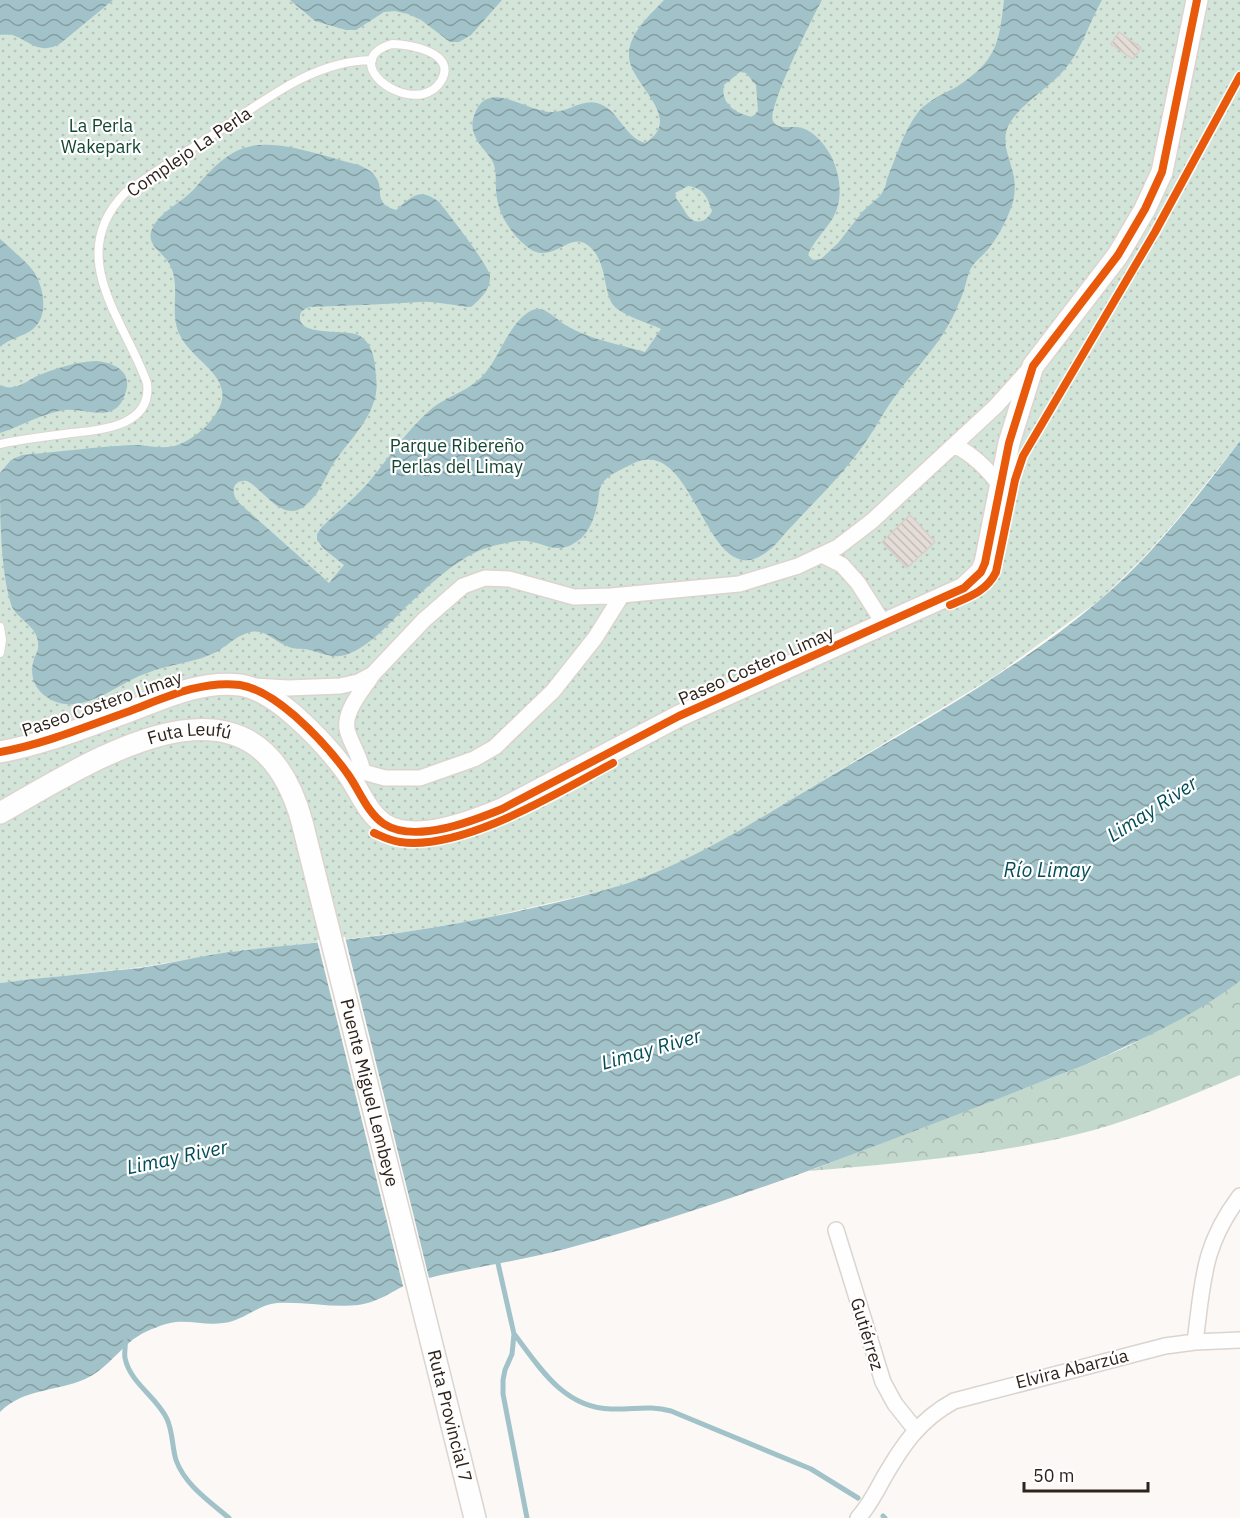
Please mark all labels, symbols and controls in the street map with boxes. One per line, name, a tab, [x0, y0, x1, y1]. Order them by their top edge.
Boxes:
street label: Complejo La Perla	[122, 101, 256, 202]
park label: La Perla Wakepark	[61, 114, 142, 158]
park label: Parque Ribereño Perlas del Limay	[390, 434, 524, 478]
street label: Paseo Costero Limay	[674, 621, 837, 710]
street label: Paseo Costero Limay	[19, 665, 185, 742]
street label: Futa Leufú	[144, 717, 234, 749]
water label: Limay River	[1101, 769, 1203, 848]
water label: Río Limay	[1004, 856, 1092, 883]
street label: Puente Miguel Lembeye	[335, 996, 404, 1189]
water label: Limay River	[598, 1021, 705, 1076]
water label: Limay River	[124, 1132, 231, 1180]
street label: Gutiérrez	[846, 1295, 889, 1373]
street label: Elvira Abarzúa	[1013, 1343, 1131, 1394]
street label: Ruta Provincial 7	[423, 1347, 478, 1485]
scale bar	[1024, 1455, 1148, 1493]
text: 50 m	[1033, 1464, 1075, 1487]

